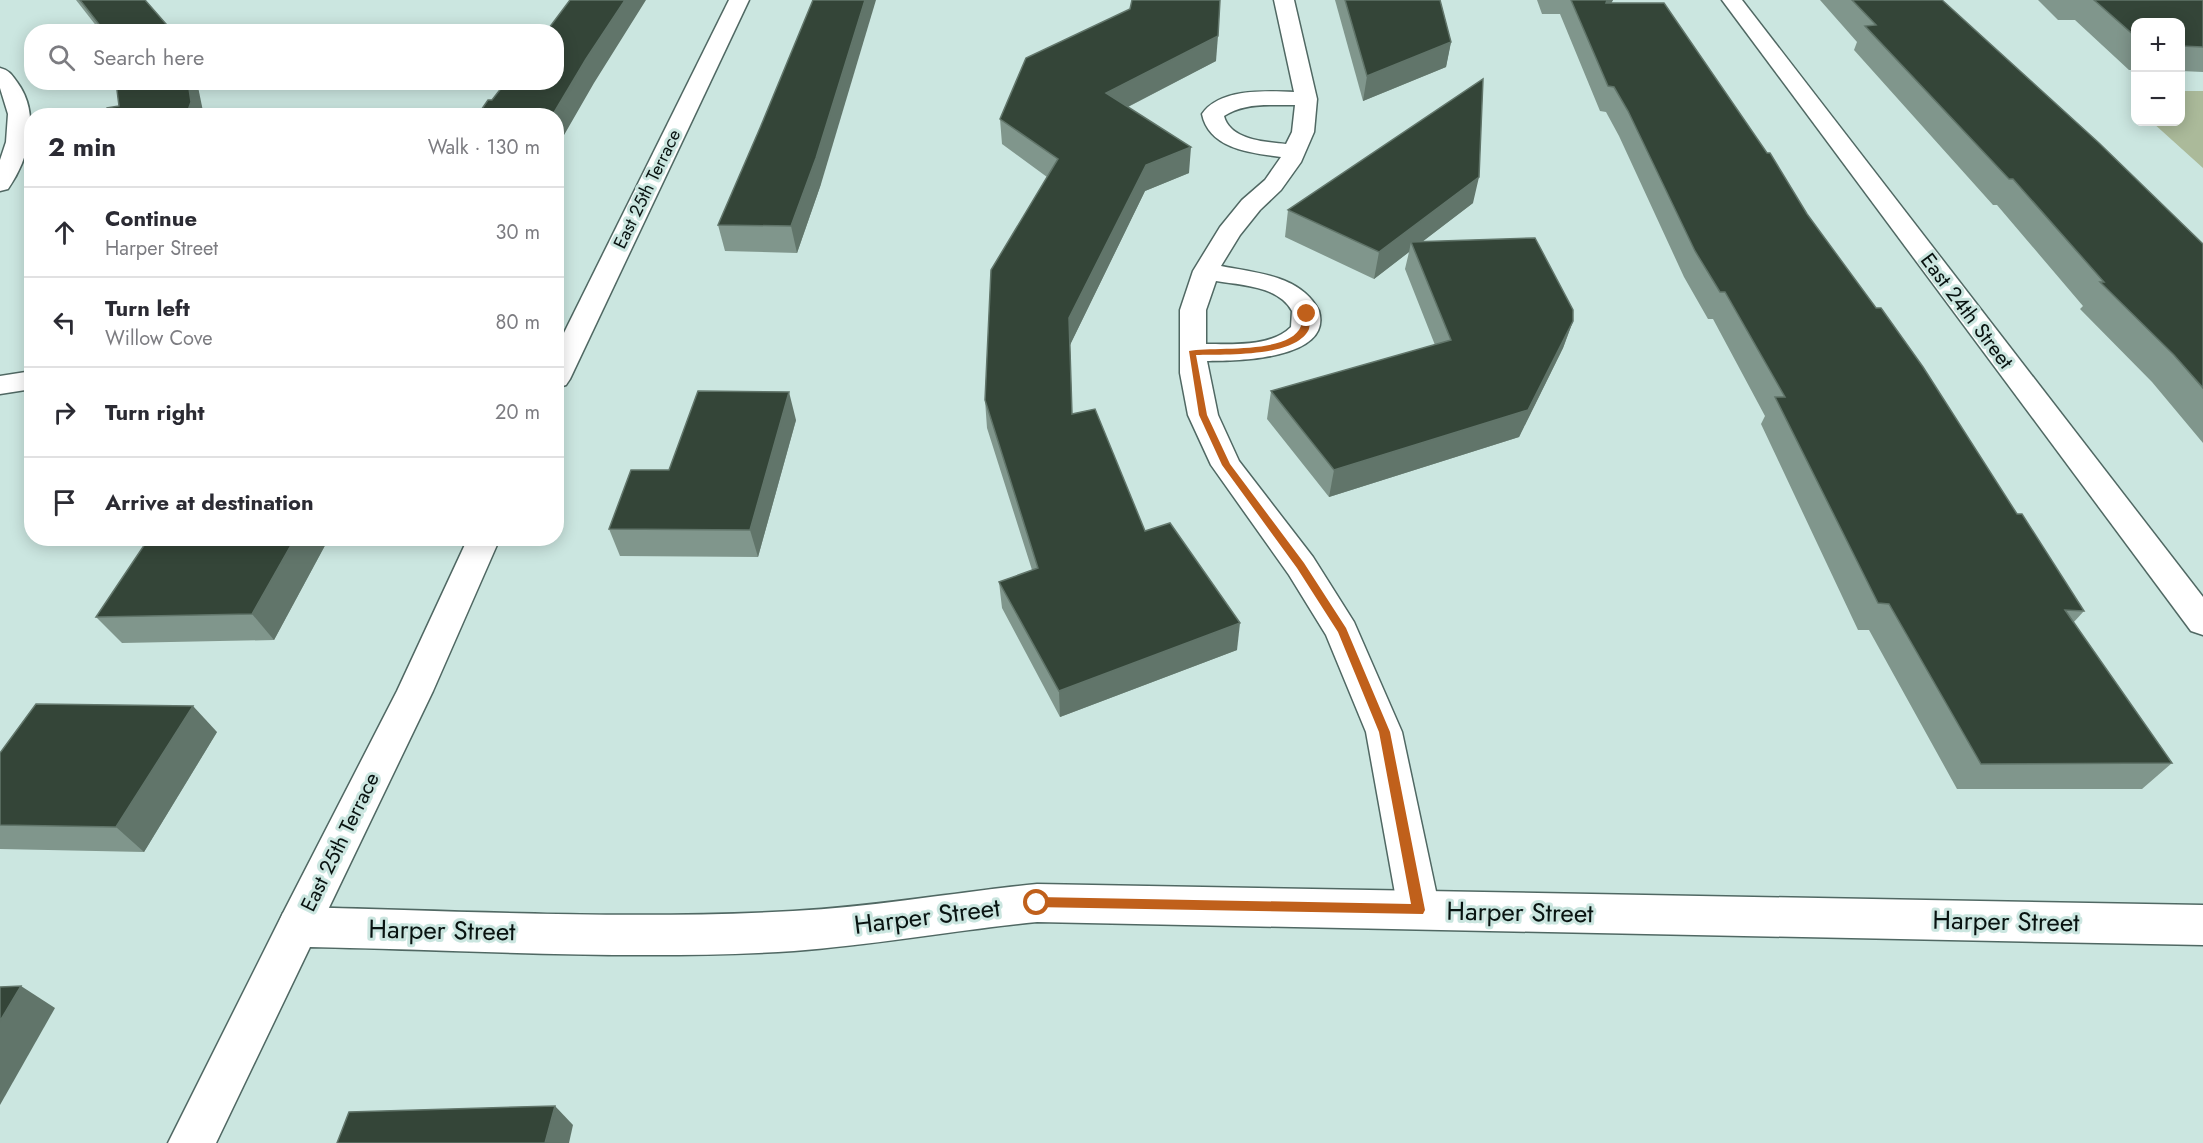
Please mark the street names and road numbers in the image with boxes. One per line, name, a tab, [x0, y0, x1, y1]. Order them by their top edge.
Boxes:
street label: East 25th Terrace	[607, 125, 687, 253]
street label: East 24th Street	[1913, 247, 2021, 375]
street label: East 25th Terrace	[293, 767, 387, 917]
street label: Harper Street	[852, 888, 1003, 944]
street label: Harper Street	[1446, 892, 1595, 932]
street label: Harper Street	[1932, 901, 2081, 941]
street label: Harper Street	[368, 910, 517, 950]

